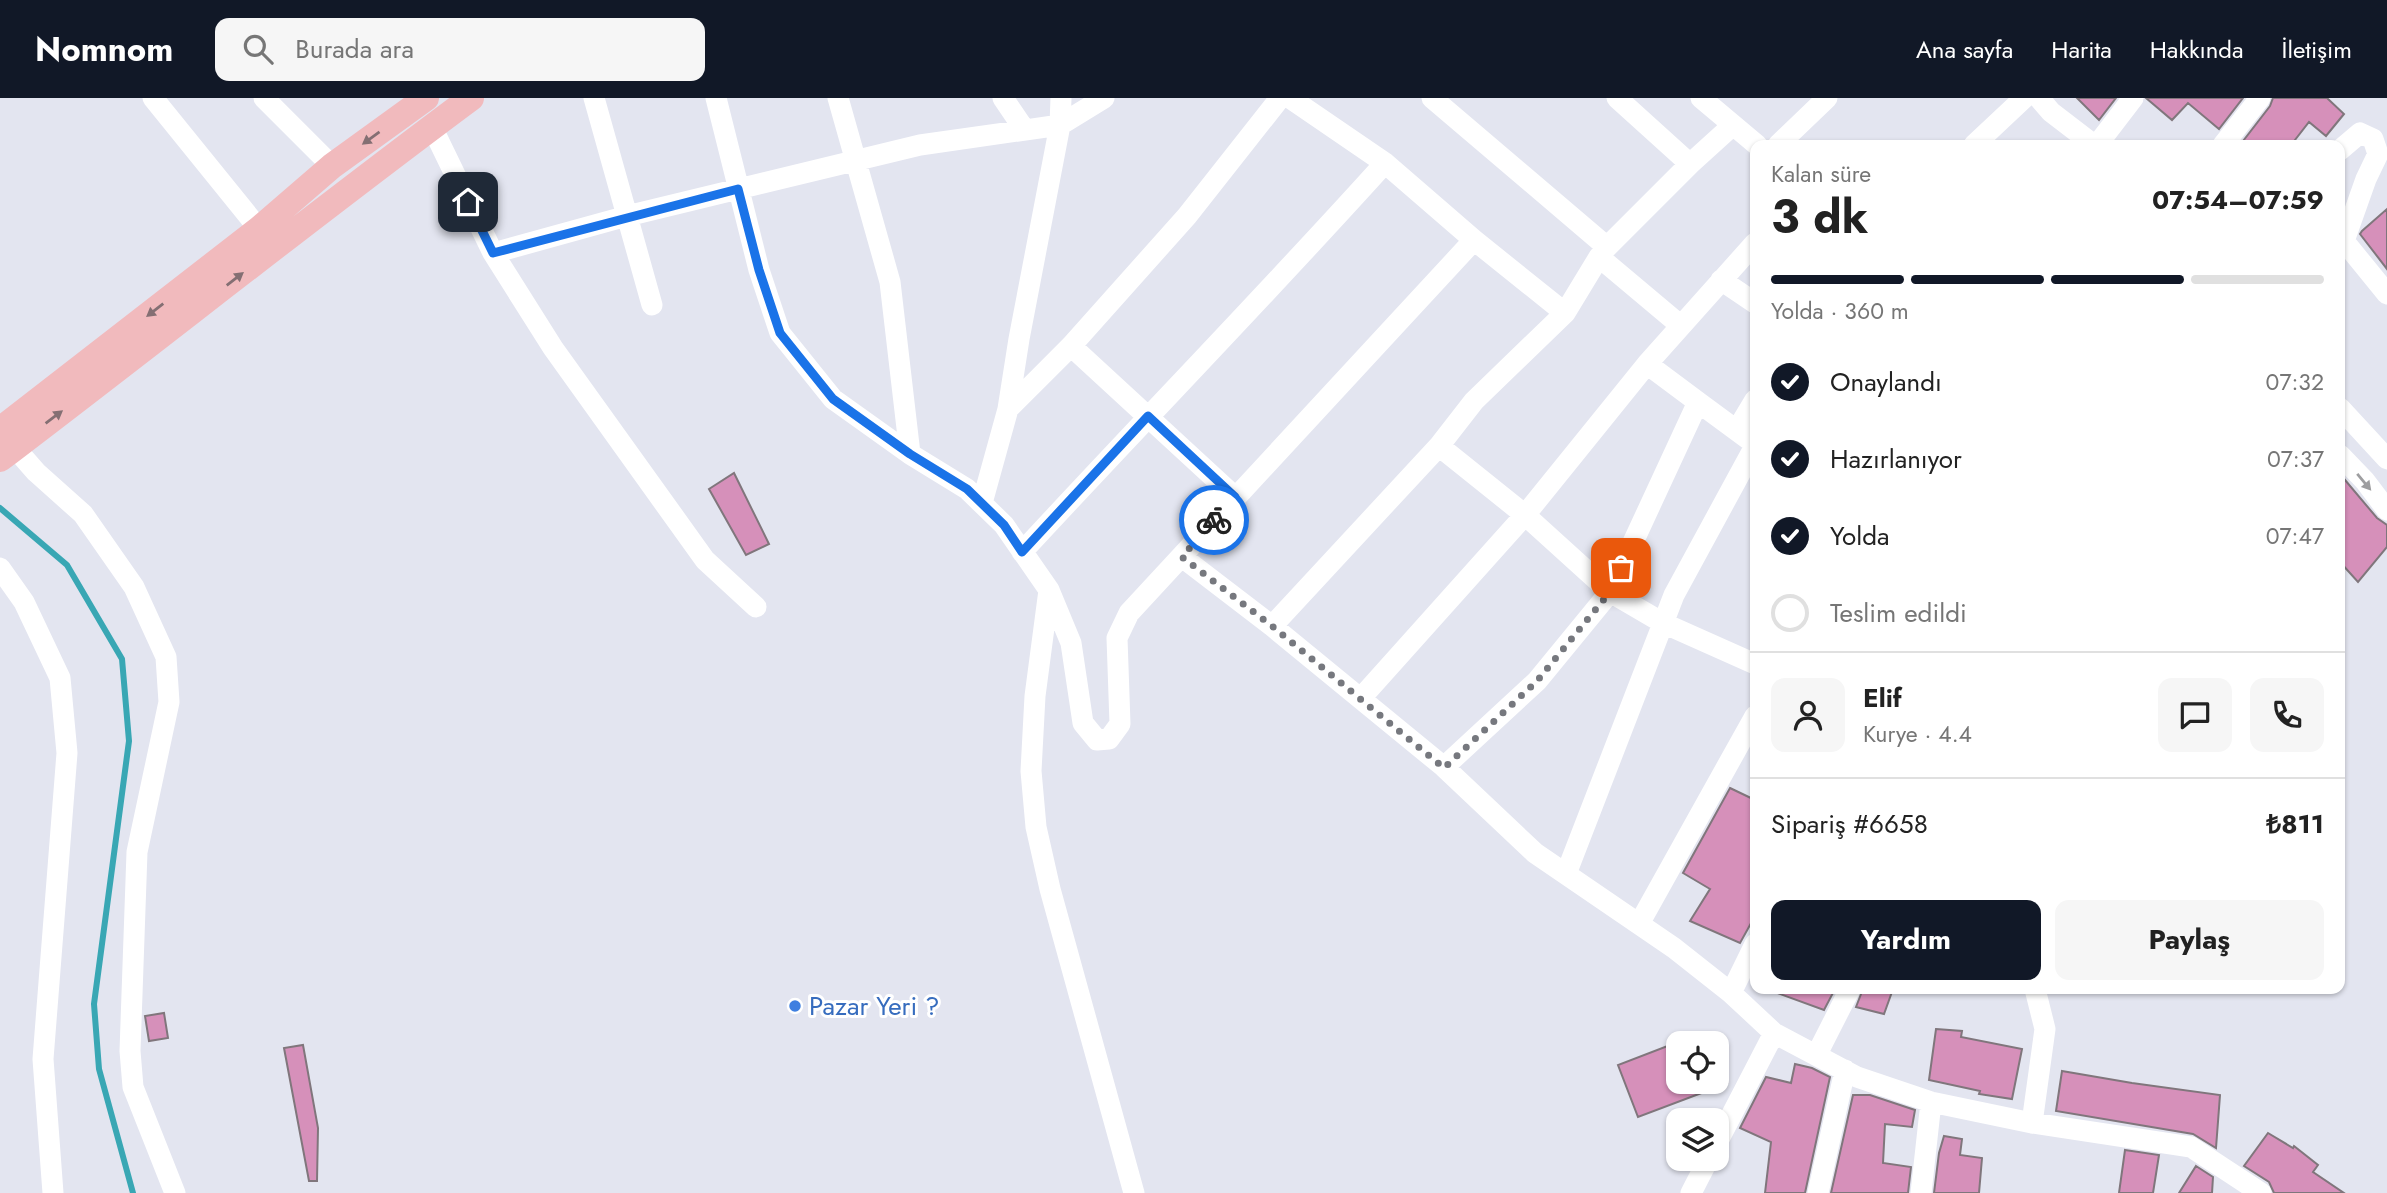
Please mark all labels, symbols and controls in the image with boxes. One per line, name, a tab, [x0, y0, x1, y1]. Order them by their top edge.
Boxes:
search box	[215, 18, 705, 81]
text: Nomnom	[35, 26, 173, 73]
icon: search	[239, 30, 277, 68]
text: Burada ara	[295, 30, 414, 68]
text: Ana sayfa	[1916, 32, 2013, 67]
text: Harita	[2051, 32, 2112, 67]
text: Hakkında	[2150, 32, 2244, 67]
text: İletişim	[2282, 32, 2352, 67]
one-way arrow	[361, 131, 380, 145]
text: Kalan süre	[1771, 157, 1871, 191]
pin	[438, 172, 498, 232]
text: 07:54–07:59	[2152, 181, 2324, 219]
icon: home	[449, 183, 487, 221]
text: 3 dk	[1771, 184, 1868, 250]
one-way arrow	[226, 272, 244, 287]
text: Yolda · 360 m	[1771, 294, 1909, 328]
one-way arrow	[146, 303, 164, 318]
icon: check	[1771, 363, 1809, 401]
text: Onaylandı	[1830, 363, 1942, 401]
text: 07:32	[2266, 365, 2324, 399]
one-way arrow	[45, 410, 63, 425]
icon: check	[1771, 440, 1809, 478]
text: Hazırlanıyor	[1830, 440, 1962, 478]
text: 07:37	[2267, 442, 2324, 476]
one-way arrow	[2357, 472, 2372, 490]
courier	[1179, 485, 1249, 555]
icon: bike	[1195, 501, 1233, 539]
icon: check	[1771, 517, 1809, 555]
text: Yolda	[1830, 517, 1890, 555]
text: 07:47	[2266, 519, 2324, 553]
pin	[1591, 538, 1651, 598]
icon: bag	[1602, 549, 1640, 587]
text: Teslim edildi	[1830, 594, 1967, 632]
button: person	[1771, 678, 1845, 752]
button: chat	[2158, 678, 2232, 752]
button: phone	[2250, 678, 2324, 752]
text: Elif	[1863, 679, 1902, 717]
text: Kurye · 4.4	[1863, 717, 1972, 751]
text: Sipariş #6658	[1771, 805, 1928, 843]
text: ₺811	[2266, 805, 2324, 843]
button: Yardım	[1771, 900, 2041, 980]
button: Paylaş	[2055, 900, 2324, 980]
place label: Pazar Yeri ?	[809, 987, 940, 1025]
marker: Pazar Yeri ?	[787, 998, 803, 1014]
map controls	[1666, 1031, 1729, 1171]
button: locate	[1666, 1031, 1729, 1094]
button: layers	[1666, 1108, 1729, 1171]

